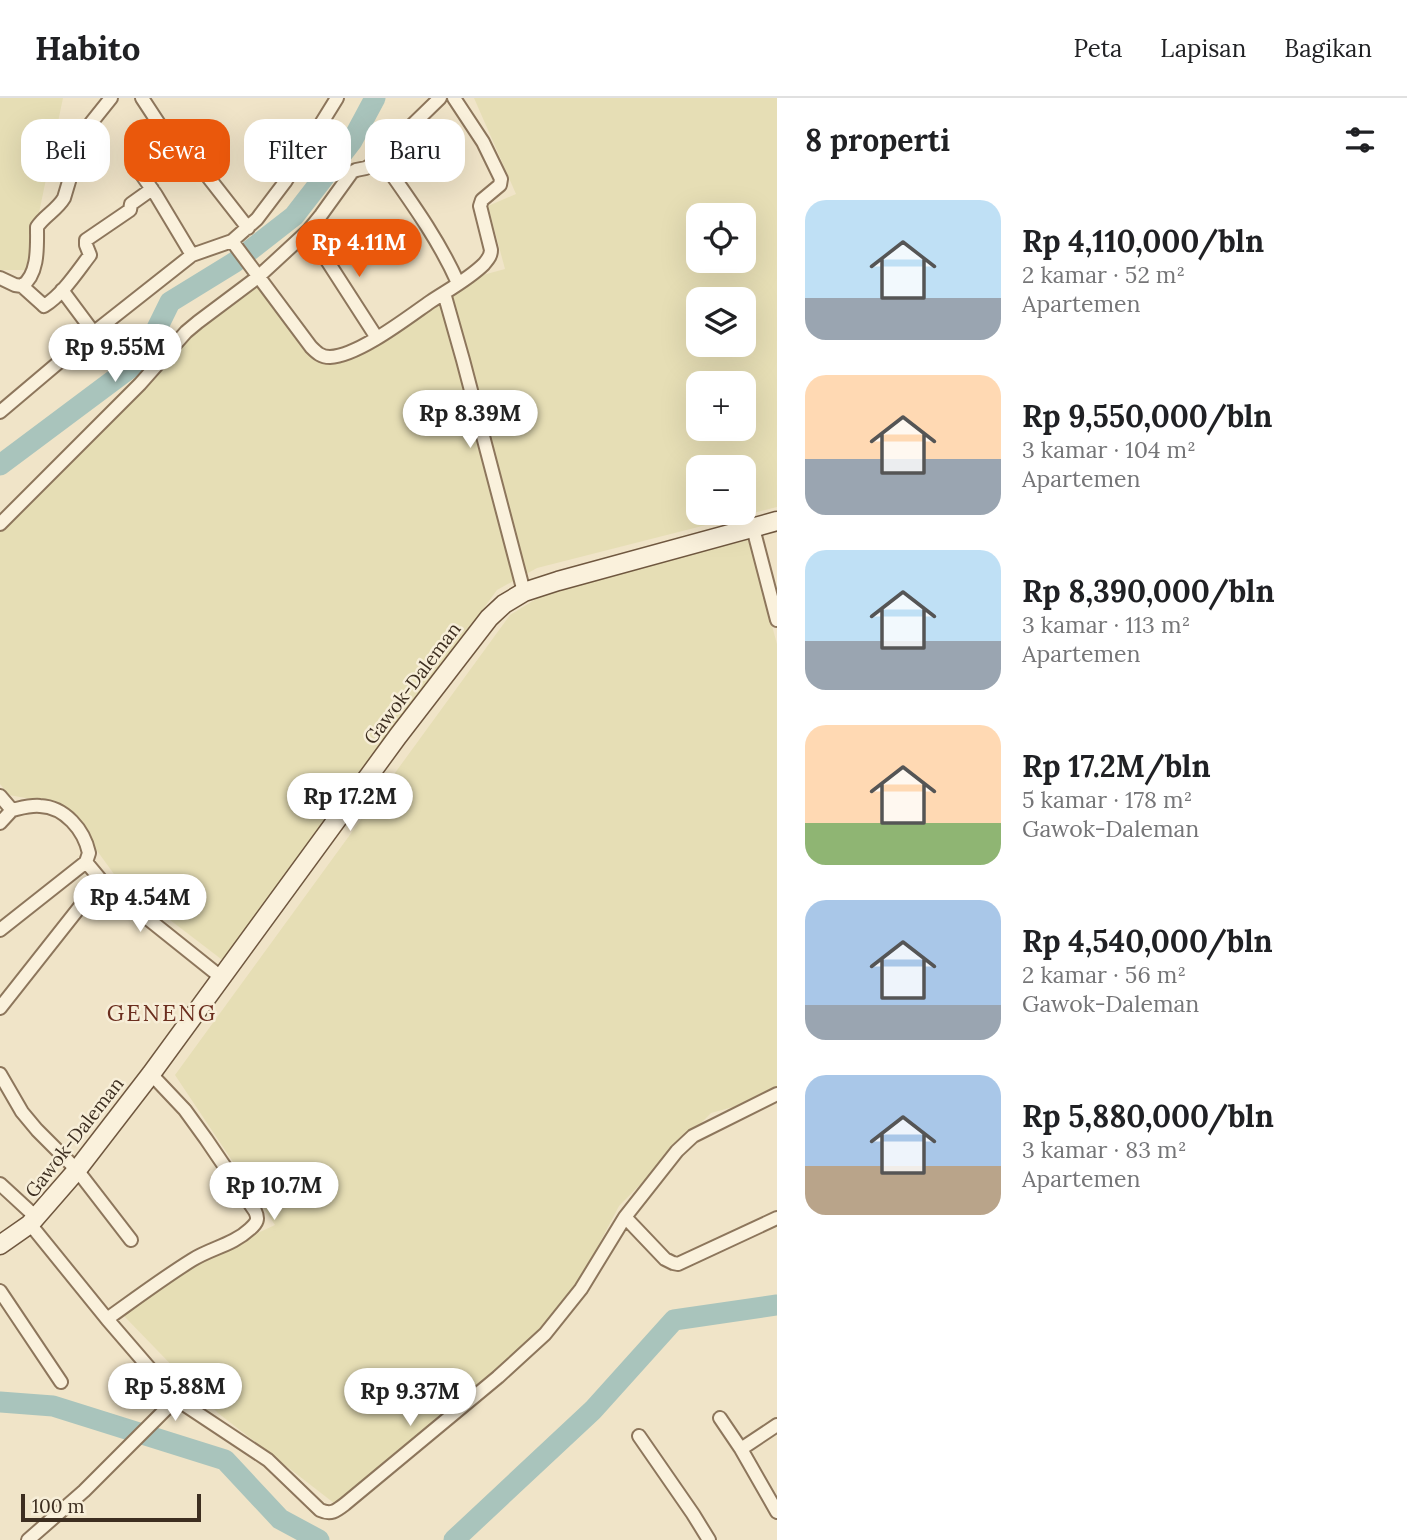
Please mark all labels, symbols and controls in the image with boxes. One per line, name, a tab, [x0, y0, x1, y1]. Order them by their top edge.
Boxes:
text: Habito	[35, 27, 140, 69]
text: Peta	[1074, 33, 1122, 64]
text: Lapisan	[1160, 33, 1246, 64]
text: Bagikan	[1284, 33, 1372, 64]
chip: Beli	[21, 119, 110, 182]
chip: Sewa	[124, 119, 230, 182]
chip: Filter	[244, 119, 351, 182]
chip: Baru	[365, 119, 465, 182]
text: 8 properti	[805, 121, 950, 159]
icon: filters	[1341, 121, 1379, 159]
map controls	[686, 203, 756, 525]
button: locate	[686, 203, 756, 273]
pin: Rp 4.11M	[287, 220, 431, 279]
text: Rp 4,110,000/bln	[1022, 222, 1264, 260]
text: Rp 4.11M	[312, 227, 406, 256]
icon: home	[861, 228, 945, 312]
text: 2 kamar · 52 m²	[1022, 260, 1185, 289]
button: layers	[686, 287, 756, 357]
text: Apartemen	[1022, 289, 1140, 318]
pin: Rp 9.55M	[43, 324, 187, 384]
text: Rp 9.55M	[65, 332, 165, 361]
button: +	[686, 371, 756, 441]
pin: Rp 8.39M	[398, 390, 542, 450]
text: Rp 9,550,000/bln	[1022, 397, 1273, 435]
text: Rp 8.39M	[419, 398, 521, 427]
icon: home	[861, 403, 945, 487]
text: 3 kamar · 104 m²	[1022, 435, 1196, 464]
button: −	[686, 455, 756, 525]
text: Apartemen	[1022, 464, 1140, 493]
text: Rp 8,390,000/bln	[1022, 572, 1275, 610]
icon: home	[861, 578, 945, 662]
text: 3 kamar · 113 m²	[1022, 610, 1190, 639]
street label: Gawok-Daleman	[358, 617, 466, 749]
text: Apartemen	[1022, 639, 1140, 668]
text: Rp 17.2M/bln	[1022, 747, 1211, 785]
icon: home	[861, 753, 945, 837]
pin: Rp 17.2M	[278, 774, 422, 833]
text: Rp 17.2M	[303, 781, 397, 810]
text: 5 kamar · 178 m²	[1022, 785, 1192, 814]
text: Gawok-Daleman	[1022, 814, 1199, 843]
pin: Rp 4.54M	[68, 874, 212, 934]
text: Rp 4.54M	[89, 882, 191, 911]
text: Rp 4,540,000/bln	[1022, 922, 1273, 960]
icon: home	[861, 928, 945, 1012]
text: 2 kamar · 56 m²	[1022, 960, 1186, 989]
text: Gawok-Daleman	[1022, 989, 1199, 1018]
district label: GENENG	[107, 998, 217, 1027]
street label: Gawok-Daleman	[19, 1072, 129, 1202]
text: Rp 5,880,000/bln	[1022, 1097, 1274, 1135]
icon: home	[861, 1103, 945, 1187]
text: 3 kamar · 83 m²	[1022, 1135, 1187, 1164]
pin: Rp 10.7M	[202, 1162, 346, 1222]
text: Apartemen	[1022, 1164, 1140, 1193]
text: Rp 10.7M	[226, 1170, 322, 1199]
pin: Rp 5.88M	[103, 1364, 247, 1423]
pin: Rp 9.37M	[338, 1368, 482, 1428]
text: Rp 5.88M	[124, 1371, 226, 1400]
text: Rp 9.37M	[360, 1376, 460, 1405]
scale bar	[21, 1491, 201, 1523]
text: 100 m	[32, 1494, 85, 1518]

